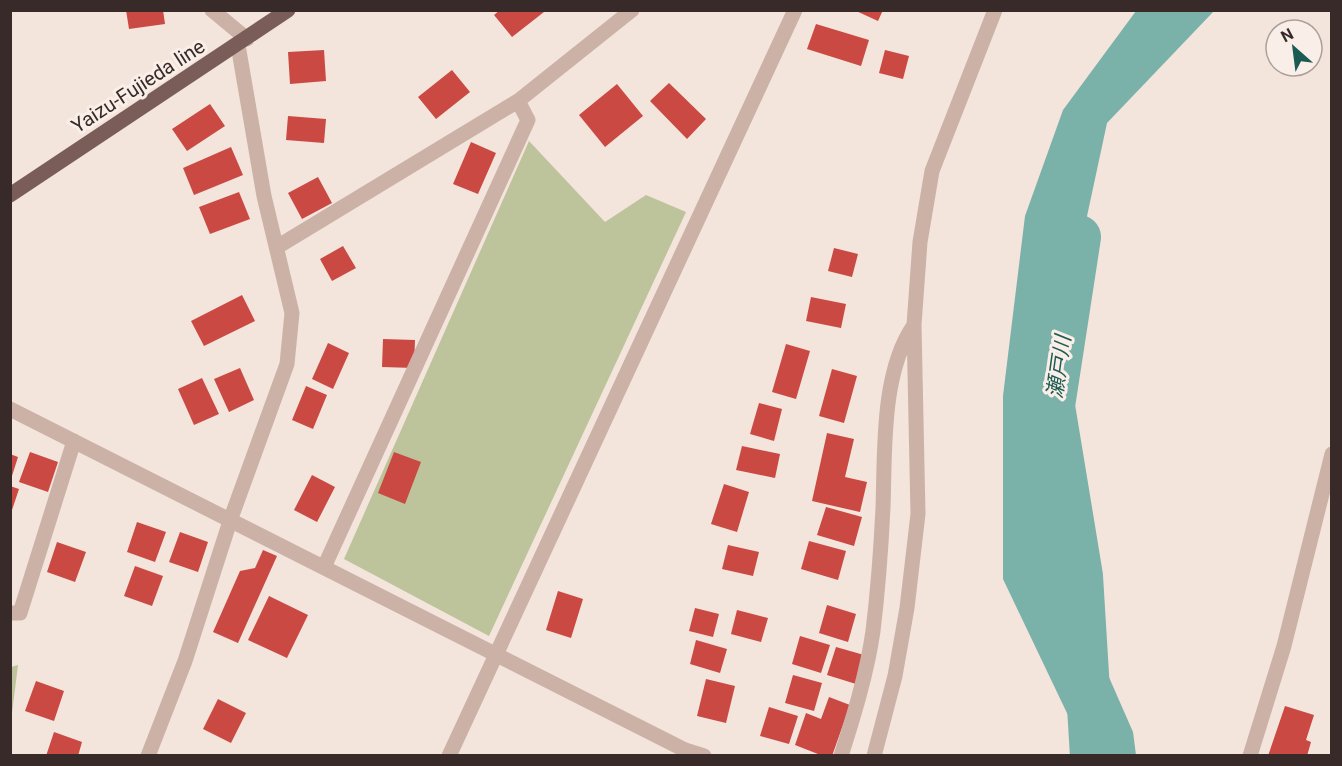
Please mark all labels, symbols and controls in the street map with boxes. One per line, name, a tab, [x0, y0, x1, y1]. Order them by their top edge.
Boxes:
north arrow	[1264, 18, 1324, 78]
text: N	[1278, 24, 1297, 46]
street label: Yaizu-Fujieda line	[67, 34, 209, 138]
water label: 瀬戸川	[1043, 332, 1076, 400]

